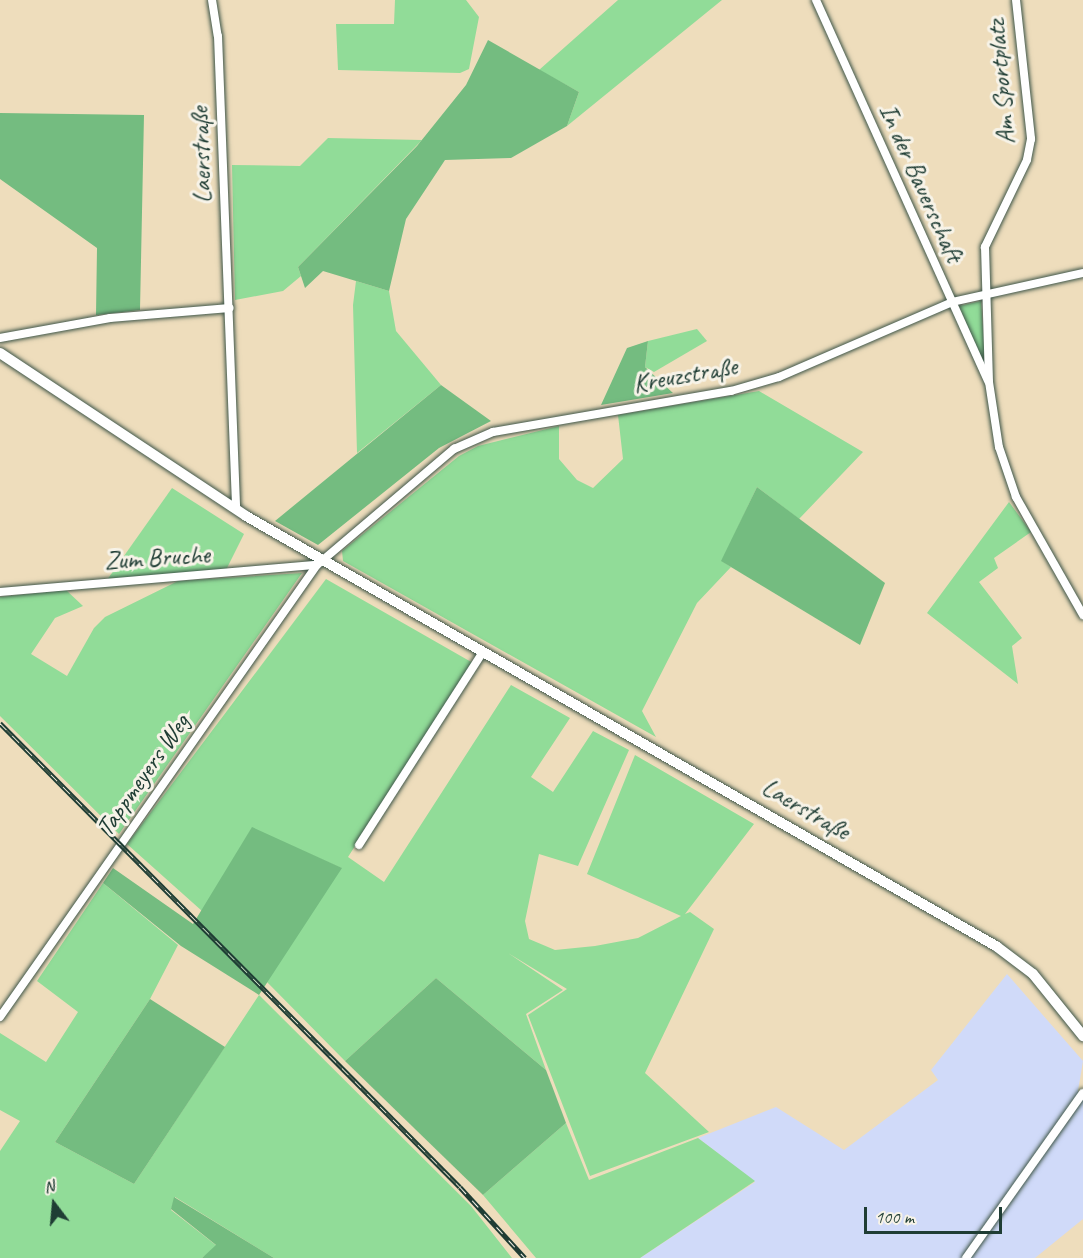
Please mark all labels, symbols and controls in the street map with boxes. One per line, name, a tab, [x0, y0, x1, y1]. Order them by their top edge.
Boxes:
street label: Am Sportplatz	[980, 18, 1022, 146]
street label: In der Bauerschaft	[872, 98, 970, 268]
street label: Laerstraße	[184, 106, 218, 204]
street label: Kreuzstraße	[631, 351, 739, 399]
street label: Zum Bruche	[103, 539, 211, 577]
street label: Tappmeyers Weg	[89, 708, 197, 842]
street label: Laerstraße	[756, 771, 856, 847]
north arrow	[24, 1174, 84, 1234]
text: N	[42, 1176, 57, 1198]
scale bar	[867, 1195, 1005, 1233]
text: 100 m	[875, 1206, 914, 1228]

